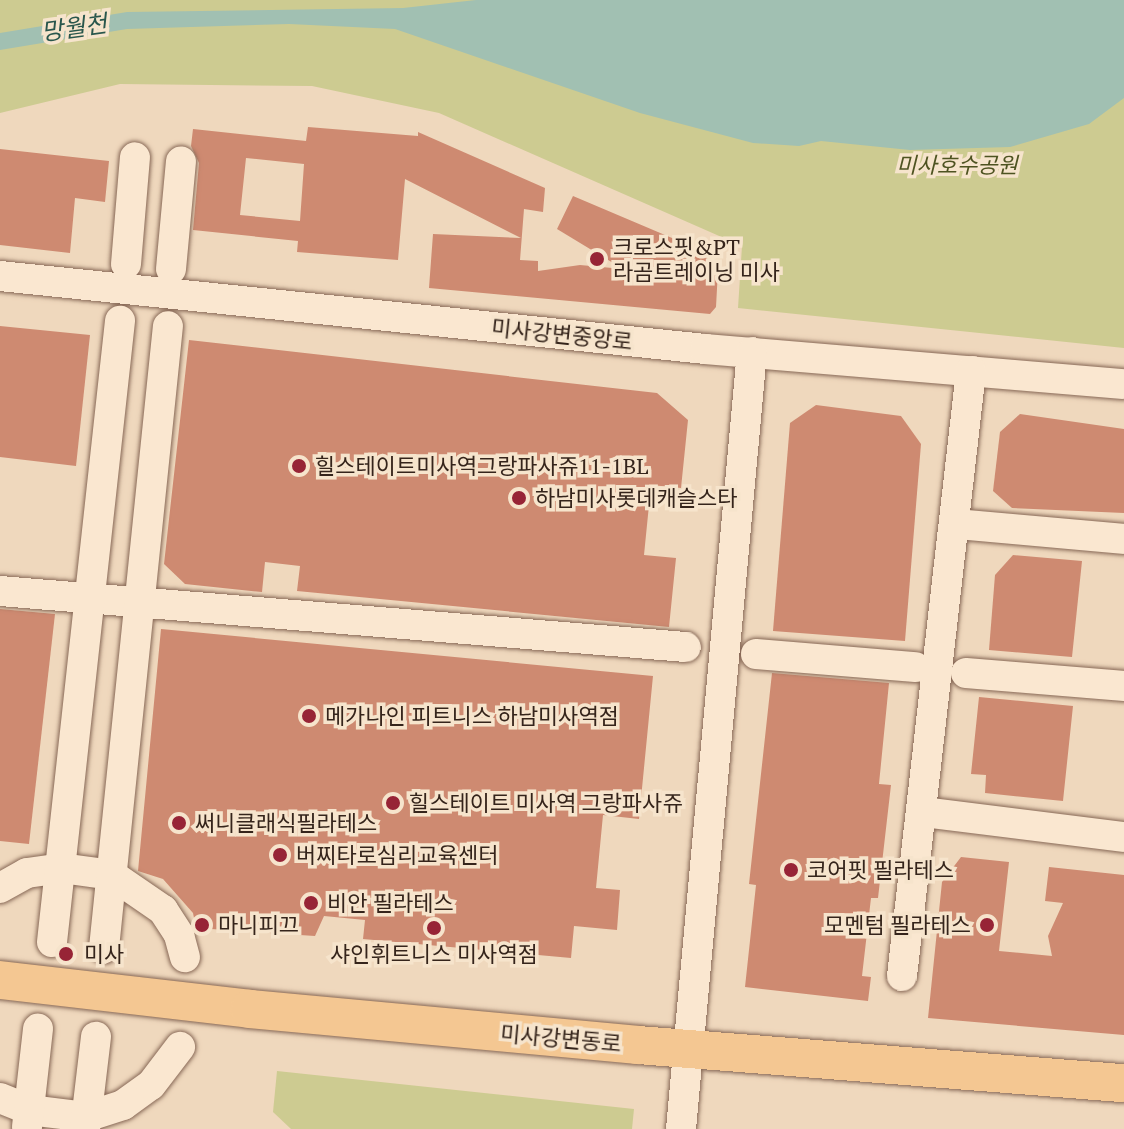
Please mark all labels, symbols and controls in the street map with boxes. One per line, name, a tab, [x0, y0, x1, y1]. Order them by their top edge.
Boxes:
water label: 망월천	[39, 9, 109, 47]
park label: 미사호수공원	[896, 152, 1018, 178]
place label: 크로스핏&PT 라곰트레이닝 미사	[613, 233, 780, 284]
marker: 크로스핏&PT 라곰트레이닝 미사	[588, 250, 606, 268]
street label: 미사강변중앙로	[490, 313, 634, 355]
place label: 힐스테이트미사역그랑파사쥬11-1BL	[315, 453, 648, 479]
marker: 힐스테이트미사역그랑파사쥬11-1BL	[290, 457, 308, 475]
place label: 하남미사롯데캐슬스타	[535, 485, 737, 511]
marker: 하남미사롯데캐슬스타	[510, 489, 528, 507]
place label: 메가나인 피트니스 하남미사역점	[325, 703, 619, 729]
marker: 메가나인 피트니스 하남미사역점	[300, 707, 318, 725]
place label: 힐스테이트 미사역 그랑파사쥬	[409, 790, 683, 816]
marker: 힐스테이트 미사역 그랑파사쥬	[384, 794, 402, 812]
place label: 써니클래식필라테스	[195, 810, 377, 836]
marker: 써니클래식필라테스	[170, 814, 188, 832]
place label: 버찌타로심리교육센터	[296, 842, 498, 868]
marker: 버찌타로심리교육센터	[271, 846, 289, 864]
place label: 코어핏 필라테스	[807, 857, 954, 883]
marker: 코어핏 필라테스	[782, 861, 800, 879]
place label: 비안 필라테스	[327, 890, 454, 916]
marker: 비안 필라테스	[302, 894, 320, 912]
place label: 마니피끄	[218, 912, 299, 938]
place label: 모멘텀 필라테스	[824, 912, 971, 938]
marker: 마니피끄	[193, 916, 211, 934]
marker: 모멘텀 필라테스	[978, 916, 996, 934]
marker: 샤인휘트니스 미사역점	[425, 919, 443, 937]
place label: 미사	[84, 941, 124, 967]
place label: 샤인휘트니스 미사역점	[330, 941, 538, 967]
marker: 미사	[55, 943, 77, 965]
street label: 미사강변동로	[499, 1020, 623, 1056]

